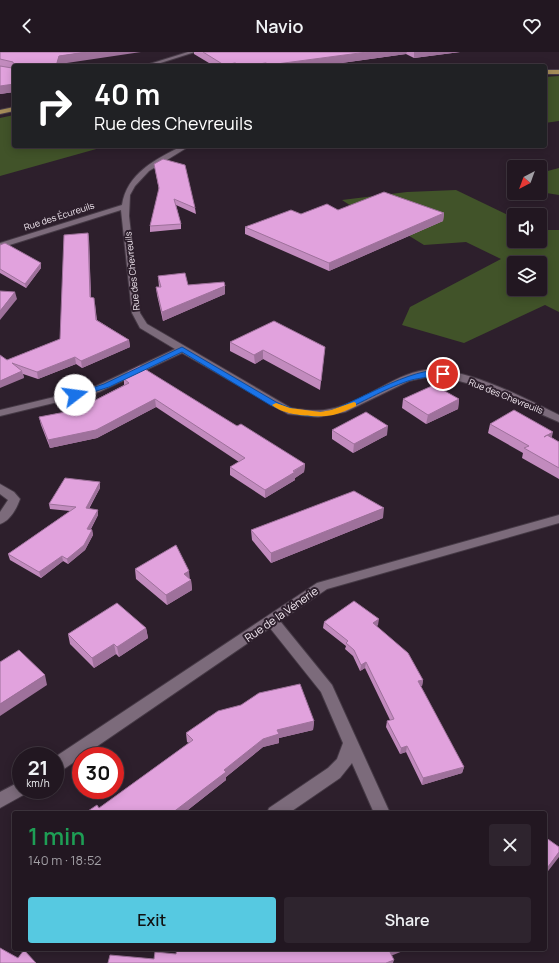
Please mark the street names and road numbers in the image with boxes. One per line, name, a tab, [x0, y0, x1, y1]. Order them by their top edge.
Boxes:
street label: Rue des Écureuils	[22, 198, 96, 234]
street label: Rue des Chevreuils	[121, 231, 143, 311]
street label: Rue des Chevreuils	[467, 375, 545, 417]
street label: Rue de la Vénerie	[241, 583, 321, 645]

